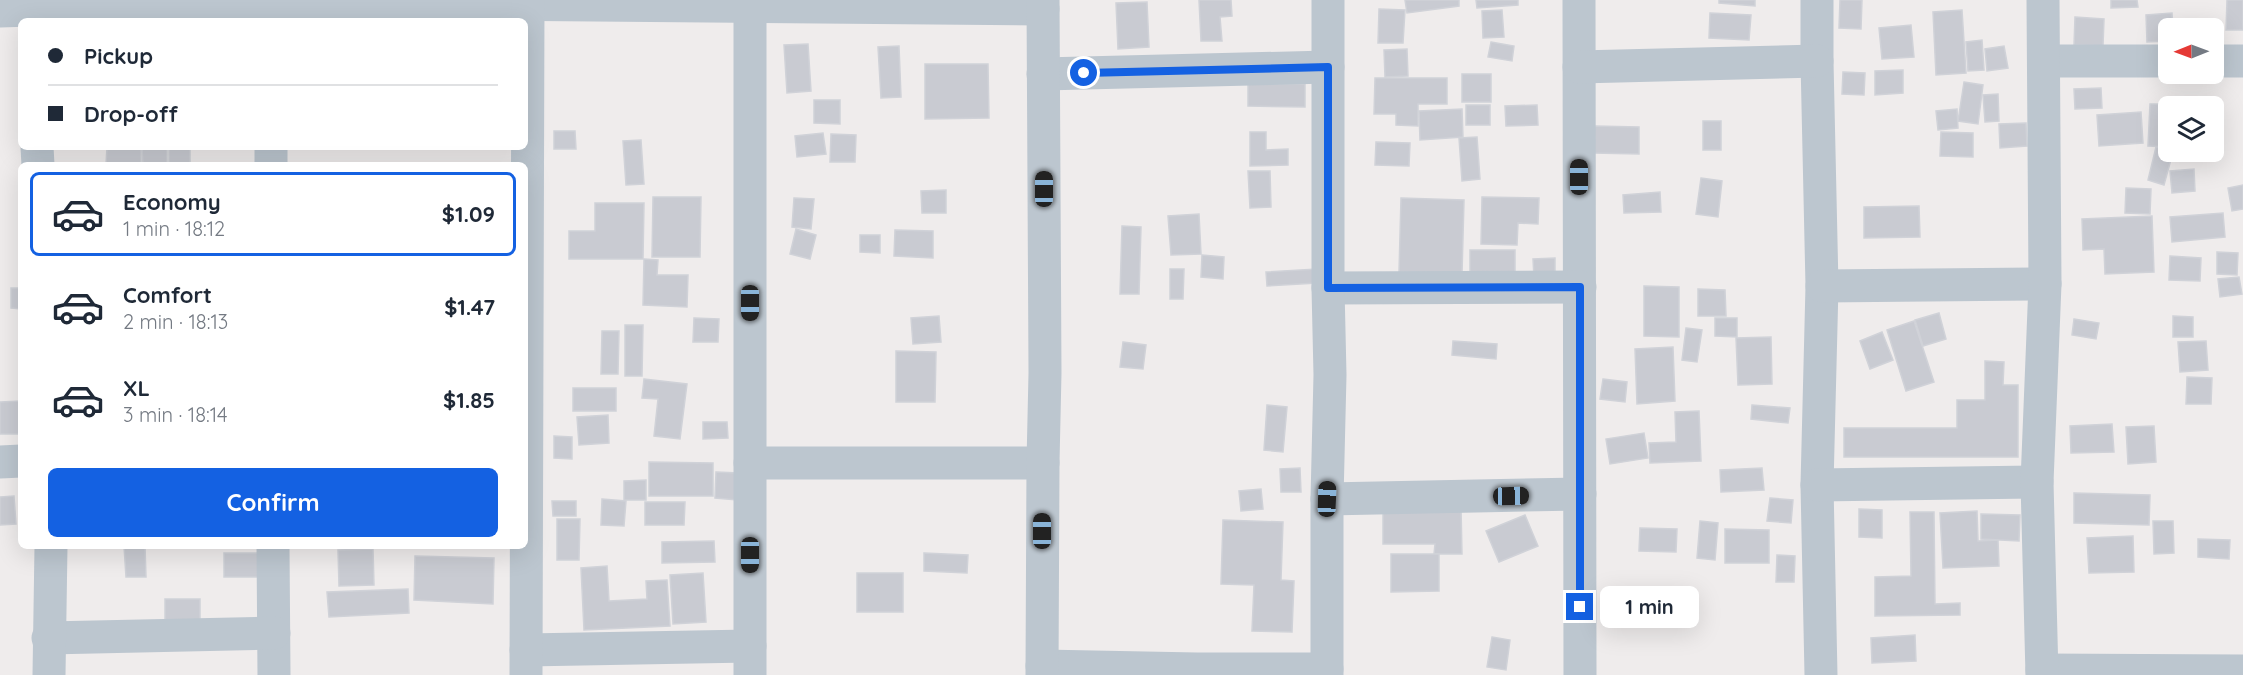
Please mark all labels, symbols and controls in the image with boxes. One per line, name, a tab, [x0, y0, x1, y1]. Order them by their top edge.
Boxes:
north arrow	[2158, 18, 2224, 84]
map controls	[2158, 18, 2224, 162]
text: Pickup	[84, 42, 153, 70]
route start	[1070, 59, 1097, 86]
button: layers	[2158, 96, 2224, 162]
text: Drop-off	[84, 100, 178, 128]
car	[1570, 159, 1588, 195]
car	[1035, 171, 1053, 207]
icon: car	[51, 187, 105, 241]
text: Economy	[123, 188, 221, 216]
text: $1.09	[442, 200, 495, 228]
text: 1 min · 18:12	[123, 216, 225, 241]
icon: car	[51, 280, 105, 334]
text: Comfort	[123, 281, 212, 309]
car	[741, 285, 759, 321]
text: $1.47	[444, 293, 495, 321]
text: 2 min · 18:13	[123, 309, 228, 334]
icon: car	[51, 373, 105, 427]
text: XL	[123, 374, 150, 402]
text: $1.85	[443, 386, 495, 414]
text: 3 min · 18:14	[123, 402, 227, 427]
button: Confirm	[48, 468, 498, 537]
car	[1317, 481, 1337, 517]
car	[1493, 487, 1529, 505]
car	[1033, 513, 1051, 549]
car	[741, 537, 759, 573]
callout: 1 min	[1601, 586, 1700, 628]
route end	[1566, 593, 1593, 620]
text: 1 min	[1625, 594, 1674, 619]

